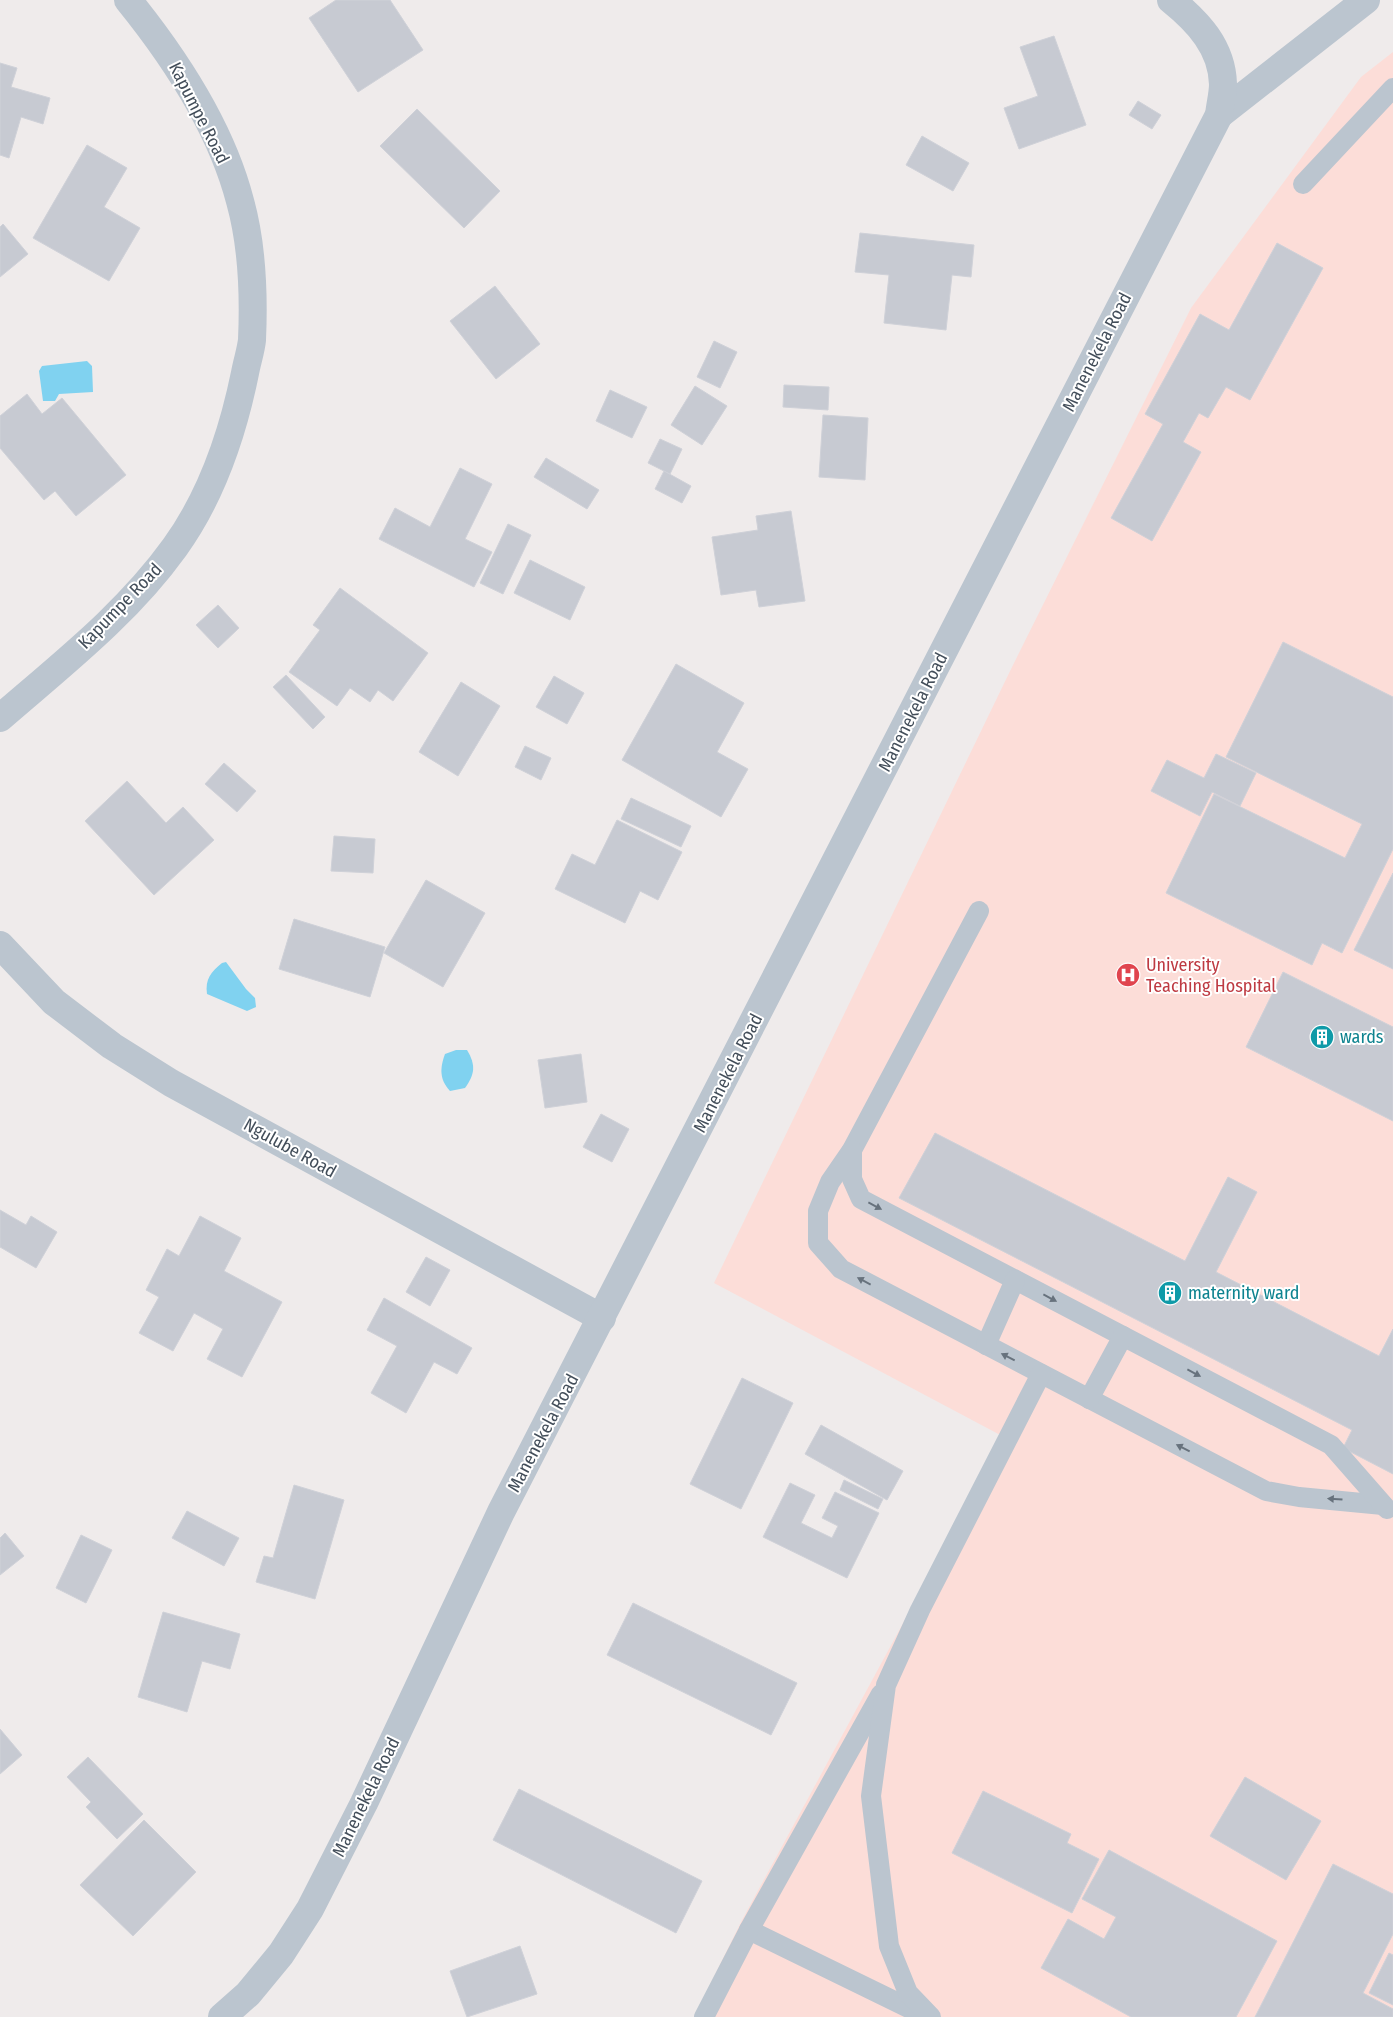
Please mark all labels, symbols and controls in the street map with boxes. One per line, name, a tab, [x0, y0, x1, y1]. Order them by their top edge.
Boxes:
street label: Kapumpe Road	[164, 59, 234, 167]
street label: Manenekela Road	[1058, 289, 1136, 415]
street label: Kapumpe Road	[74, 558, 166, 654]
street label: Manenekela Road	[874, 649, 952, 775]
place label: University Teaching Hospital	[1146, 954, 1276, 997]
hospital icon: University Teaching Hospital	[1115, 962, 1141, 988]
street label: Manenekela Road	[689, 1010, 767, 1136]
building icon: wards	[1309, 1024, 1335, 1050]
place label: wards	[1340, 1026, 1384, 1048]
street label: Ngulube Road	[240, 1113, 340, 1183]
one-way arrow	[867, 1202, 882, 1210]
one-way arrow	[857, 1277, 871, 1285]
building icon: maternity ward	[1157, 1280, 1183, 1306]
place label: maternity ward	[1188, 1282, 1299, 1304]
one-way arrow	[1042, 1294, 1057, 1302]
one-way arrow	[1001, 1353, 1015, 1361]
one-way arrow	[1186, 1369, 1201, 1377]
street label: Manenekela Road	[503, 1370, 583, 1496]
one-way arrow	[1176, 1444, 1191, 1452]
one-way arrow	[1326, 1495, 1342, 1503]
street label: Manenekela Road	[328, 1734, 404, 1860]

